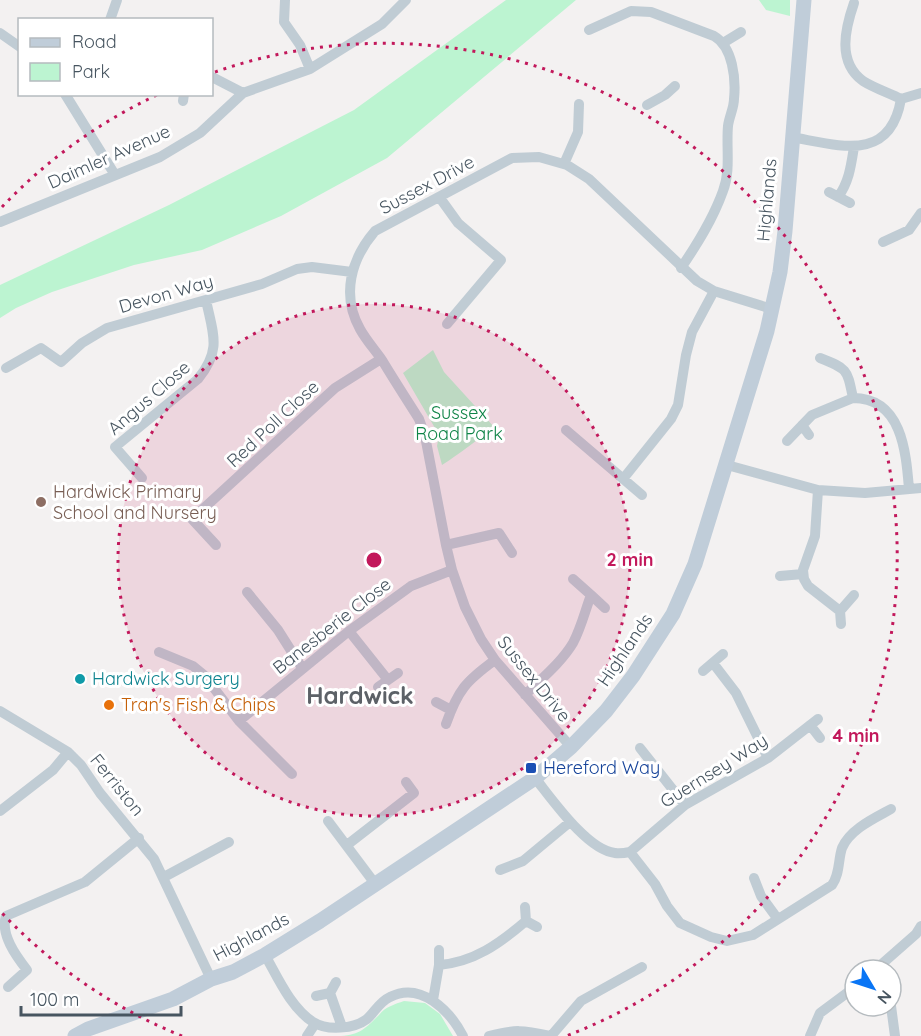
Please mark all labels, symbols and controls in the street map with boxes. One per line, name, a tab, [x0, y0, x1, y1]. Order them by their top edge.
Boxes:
legend	[18, 18, 213, 96]
text: Road	[72, 30, 117, 53]
text: Park	[72, 60, 110, 83]
street label: Daimler Avenue	[44, 119, 174, 194]
street label: Sussex Drive	[375, 150, 478, 219]
street label: Highlands	[751, 158, 782, 242]
street label: Devon Way	[116, 269, 216, 318]
street label: Angus Close	[103, 356, 195, 440]
street label: Red Poll Close	[222, 375, 324, 472]
park label: Sussex Road Park	[415, 401, 503, 445]
place label: Hardwick Primary School and Nursery	[53, 480, 217, 524]
marker: Hardwick Primary School and Nursery	[34, 495, 48, 509]
text: 2 min	[607, 548, 653, 571]
centre of rings	[364, 550, 384, 570]
street label: Banesberie Close	[268, 572, 395, 679]
street label: Highlands	[592, 609, 657, 691]
street label: Sussex Drive	[493, 631, 576, 726]
place label: Hardwick Surgery	[92, 667, 240, 690]
marker: Hardwick Surgery	[73, 672, 87, 686]
district label: Hardwick	[306, 680, 414, 710]
place label: Tran's Fish & Chips	[121, 693, 276, 716]
marker: Tran's Fish & Chips	[102, 698, 116, 712]
text: 4 min	[832, 724, 880, 747]
street label: Guernsey Way	[656, 728, 772, 813]
street label: Ferriston	[85, 749, 149, 820]
place label: Hereford Way	[543, 756, 660, 779]
marker: Hereford Way	[524, 761, 538, 775]
street label: Highlands	[209, 907, 293, 966]
north arrow	[843, 958, 903, 1018]
scale bar	[21, 979, 182, 1017]
text: N	[873, 987, 896, 1008]
text: 100 m	[30, 988, 79, 1011]

